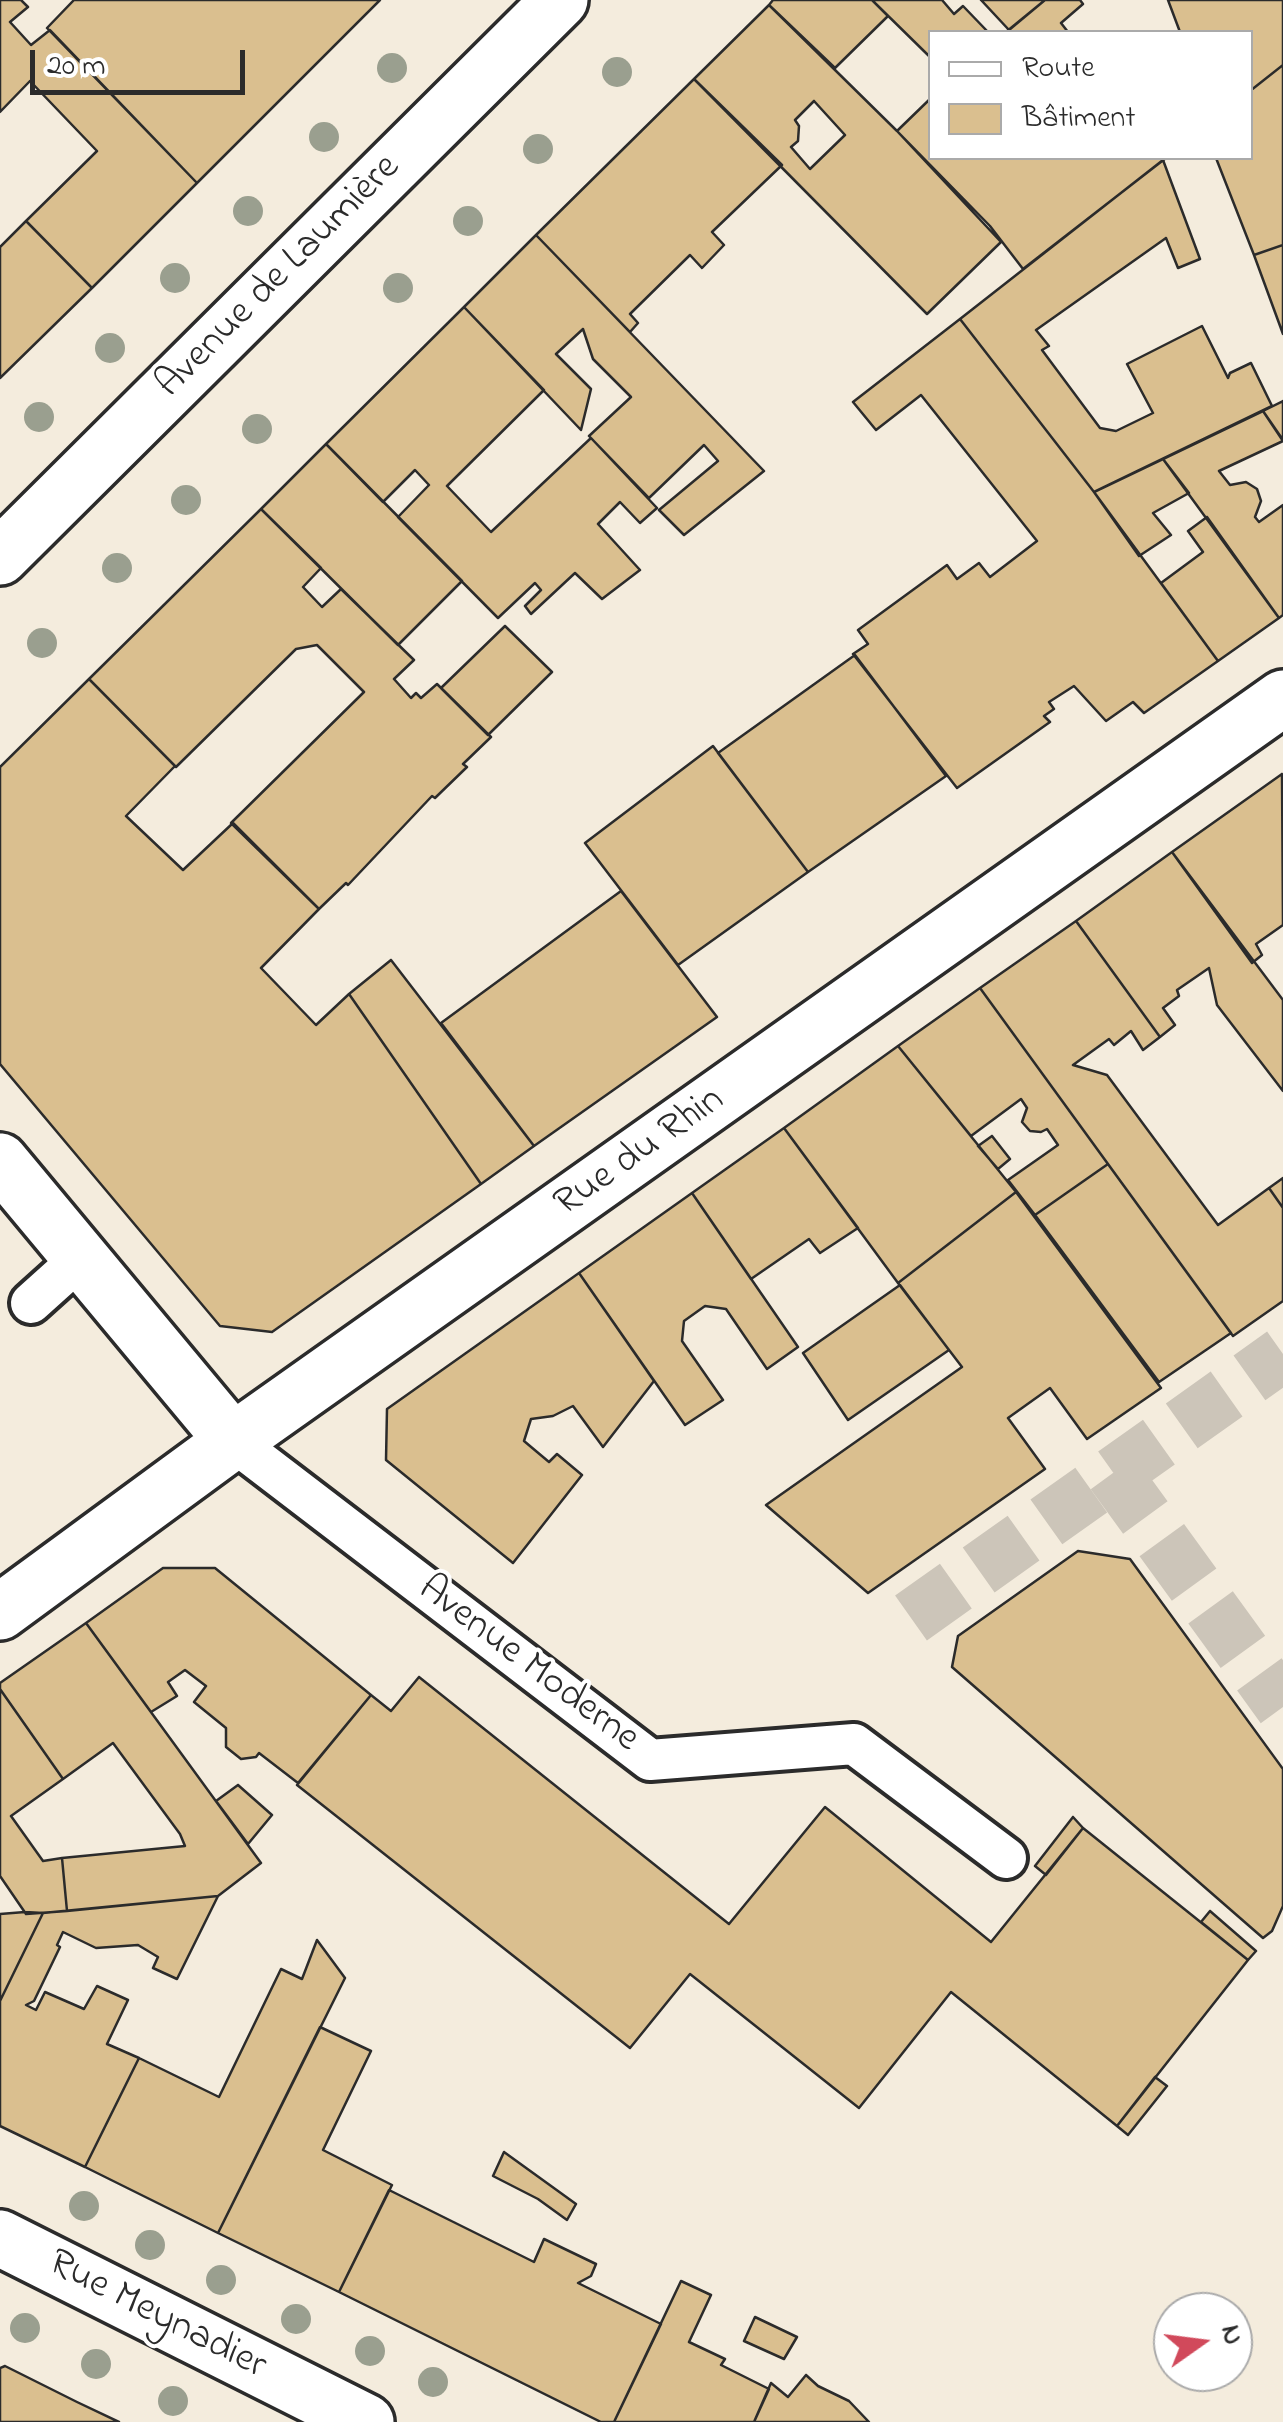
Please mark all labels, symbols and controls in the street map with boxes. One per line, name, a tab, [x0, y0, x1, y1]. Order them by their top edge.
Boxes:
scale bar	[35, 30, 250, 92]
legend	[928, 30, 1253, 160]
text: 20 m	[47, 45, 106, 89]
text: Route	[1022, 47, 1095, 91]
text: Bâtiment	[1022, 97, 1135, 141]
street label: Avenue de Laumière	[148, 146, 412, 410]
street label: Rue du Rhin	[547, 1078, 735, 1230]
street label: Avenue Moderne	[407, 1567, 647, 1765]
street label: Rue Meynadier	[39, 2241, 273, 2393]
north arrow	[1153, 2292, 1253, 2392]
text: N	[1208, 2321, 1253, 2349]

